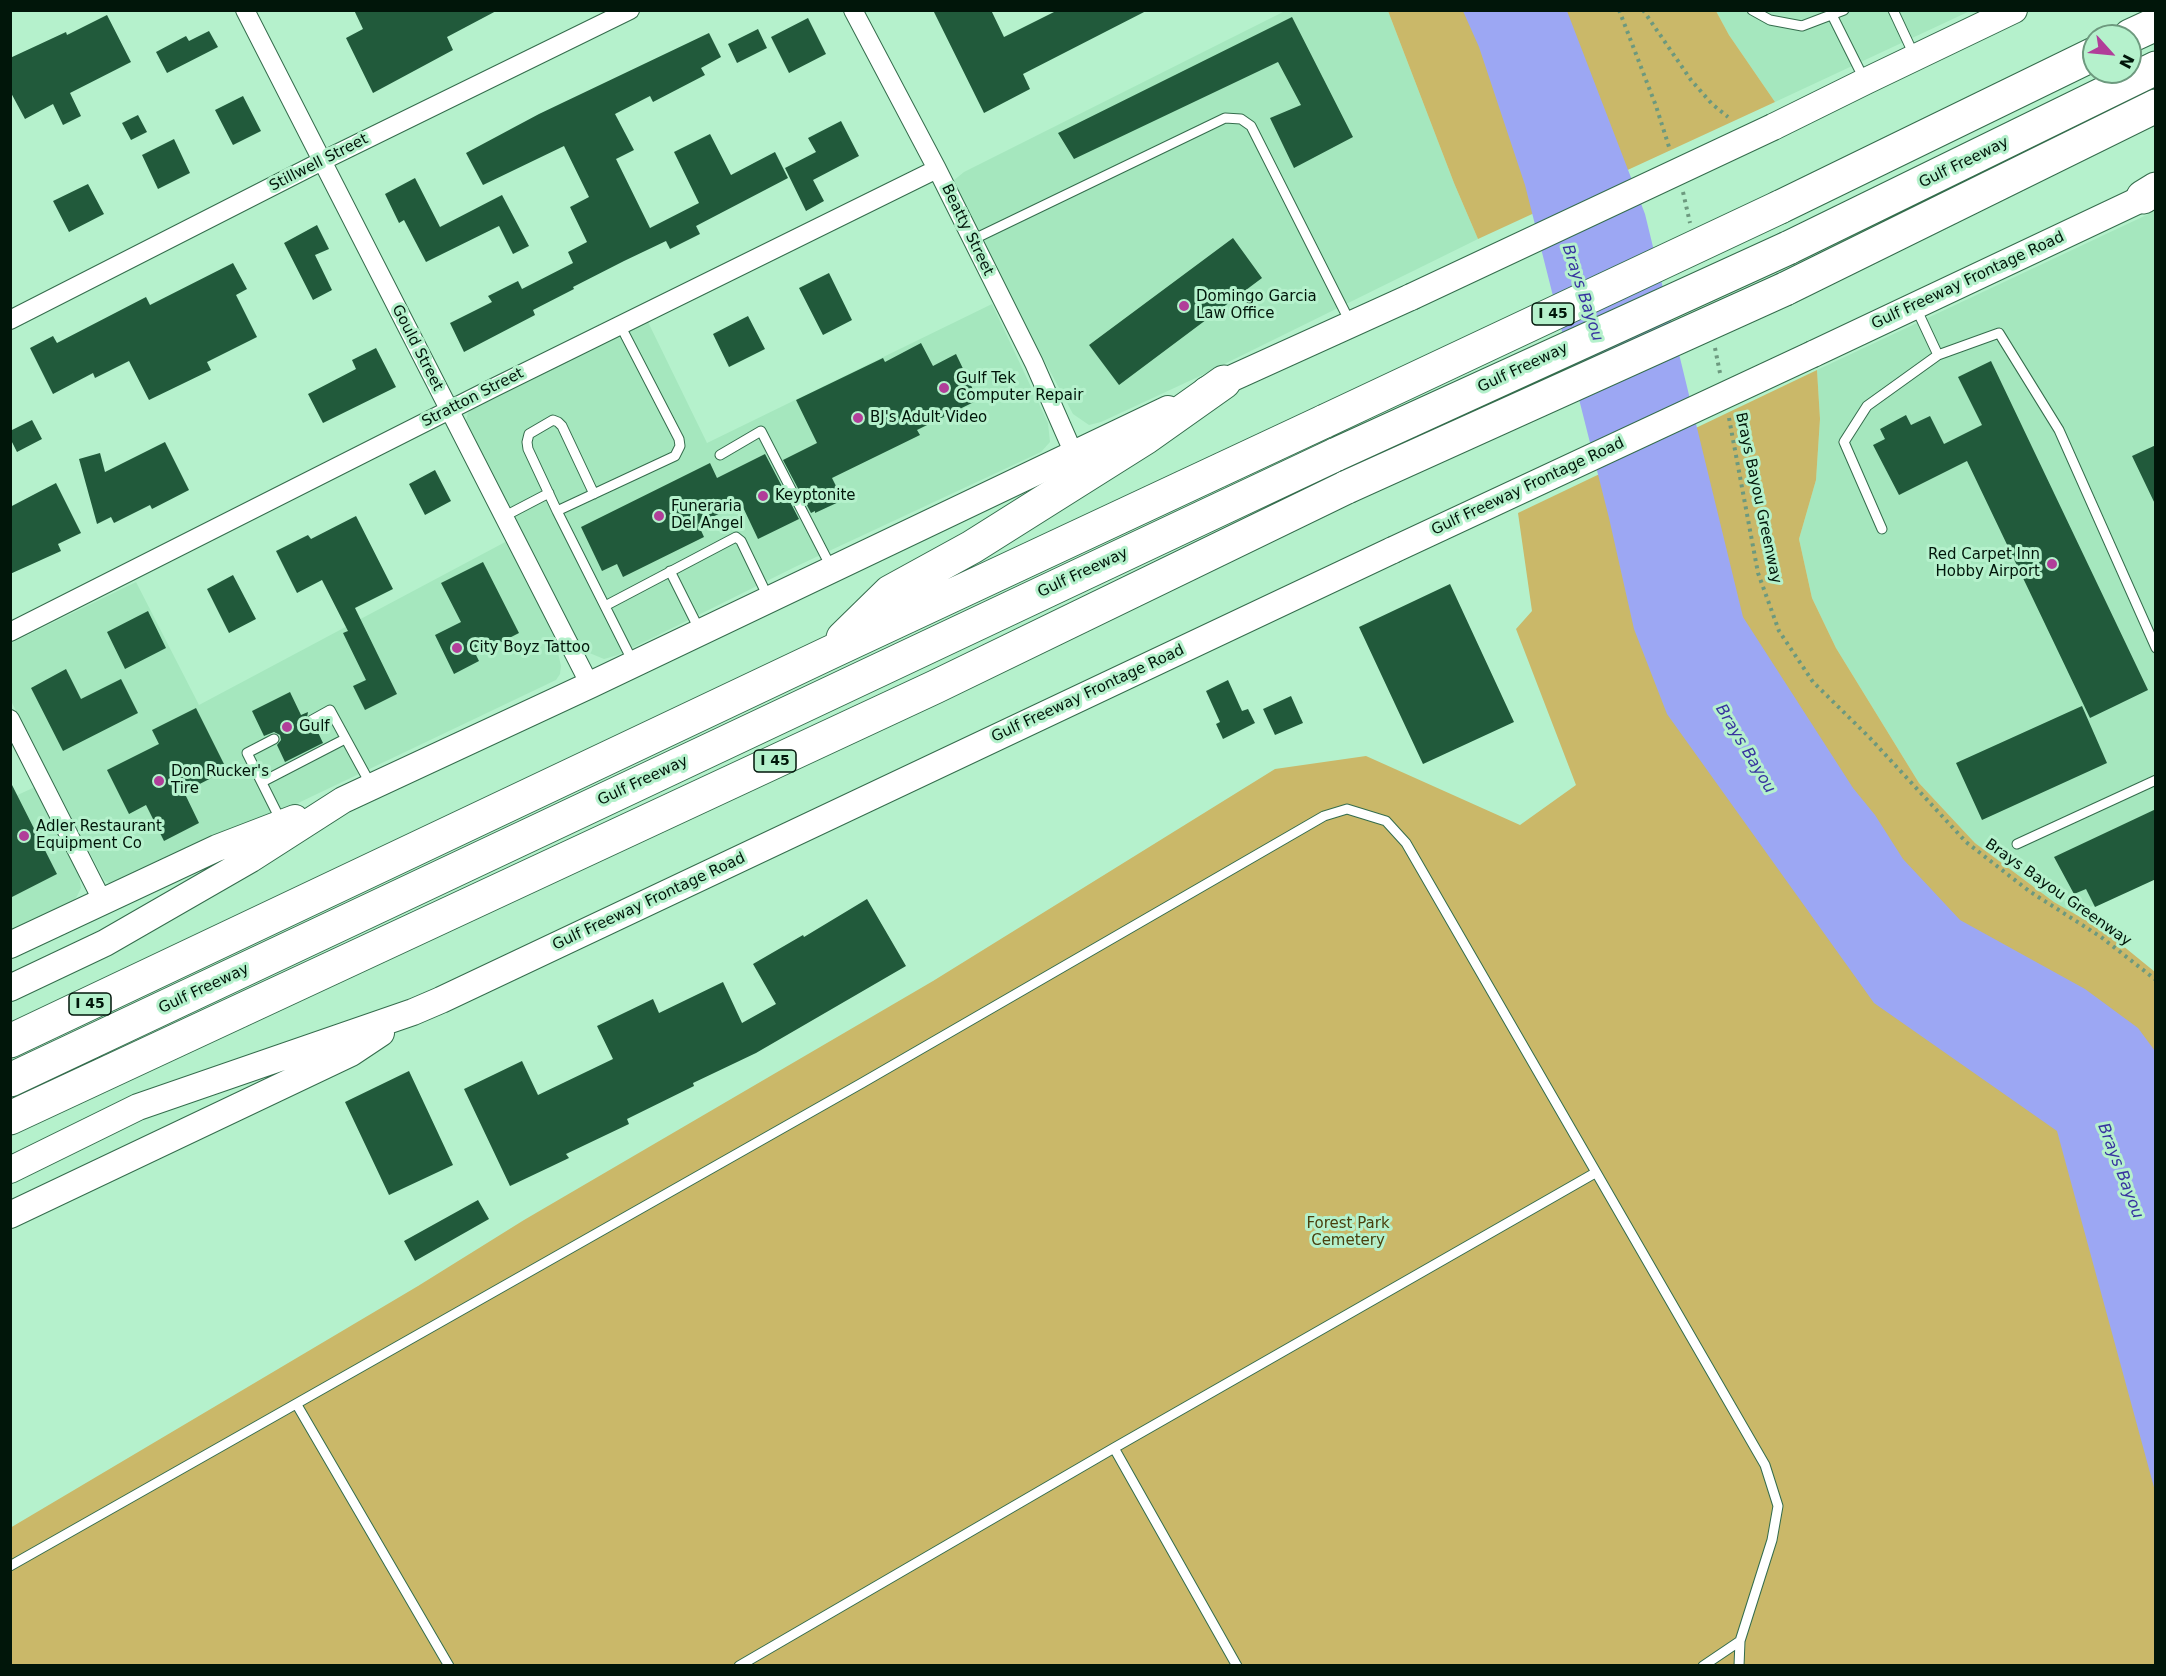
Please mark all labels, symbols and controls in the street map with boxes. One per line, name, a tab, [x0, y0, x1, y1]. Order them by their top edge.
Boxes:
north arrow	[2082, 24, 2142, 84]
text: N	[2115, 51, 2138, 72]
street label: Stillwell Street	[267, 130, 371, 196]
street label: Gulf Freeway	[1916, 134, 2012, 192]
street label: Beatty Street	[937, 181, 997, 279]
street label: Gulf Freeway Frontage Road	[1869, 228, 2067, 334]
water label: Brays Bayou	[1557, 242, 1607, 344]
place label: Domingo Garcia Law Office	[1196, 288, 1317, 323]
marker: Domingo Garcia Law Office	[1177, 299, 1191, 313]
street label: Gould Street	[388, 302, 446, 394]
road number: I 45	[1532, 303, 1574, 325]
street label: Gulf Freeway	[1475, 339, 1571, 397]
street label: Stratton Street	[419, 365, 527, 431]
place label: Gulf Tek Computer Repair	[956, 370, 1083, 405]
marker: Gulf Tek Computer Repair	[937, 381, 951, 395]
place label: BJ's Adult Video	[870, 409, 987, 427]
marker: BJ's Adult Video	[851, 411, 865, 425]
street label: Brays Bayou Greenway	[1731, 411, 1785, 585]
street label: Gulf Freeway Frontage Road	[1429, 434, 1627, 540]
place label: Keyptonite	[775, 487, 856, 505]
marker: Keyptonite	[756, 489, 770, 503]
place label: Funeraria Del Angel	[671, 498, 743, 533]
marker: Funeraria Del Angel	[652, 509, 666, 523]
street label: Gulf Freeway	[1035, 544, 1131, 602]
place label: Red Carpet Inn Hobby Airport	[1928, 546, 2040, 581]
marker: Red Carpet Inn Hobby Airport	[2045, 557, 2059, 571]
place label: City Boyz Tattoo	[469, 639, 590, 657]
marker: City Boyz Tattoo	[450, 641, 464, 655]
street label: Gulf Freeway Frontage Road	[989, 641, 1187, 747]
water label: Brays Bayou	[1711, 701, 1779, 797]
place label: Gulf	[299, 718, 330, 736]
marker: Gulf	[280, 720, 294, 734]
road number: I 45	[754, 750, 796, 772]
street label: Gulf Freeway	[595, 752, 691, 810]
place label: Don Rucker's Tire	[171, 763, 269, 798]
marker: Don Rucker's Tire	[152, 774, 166, 788]
place label: Adler Restaurant Equipment Co	[36, 818, 162, 853]
marker: Adler Restaurant Equipment Co	[17, 829, 31, 843]
street label: Brays Bayou Greenway	[1981, 836, 2135, 950]
street label: Gulf Freeway Frontage Road	[550, 849, 748, 955]
street label: Gulf Freeway	[156, 960, 252, 1018]
road number: I 45	[69, 993, 111, 1015]
water label: Brays Bayou	[2093, 1121, 2147, 1221]
park label: Forest Park Cemetery	[1306, 1215, 1390, 1250]

